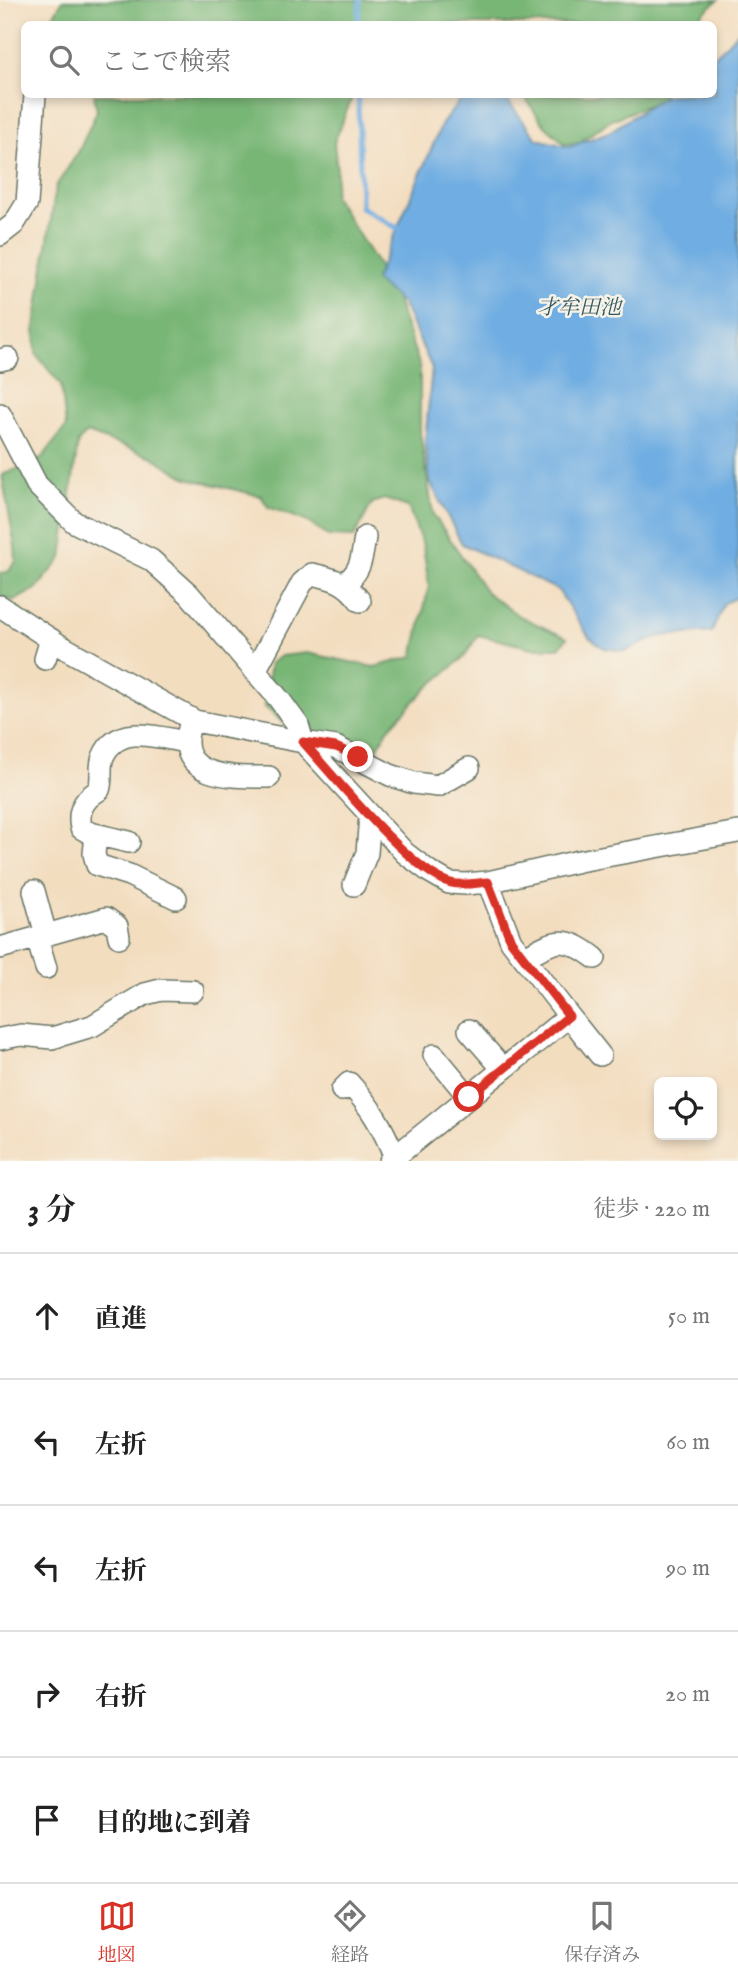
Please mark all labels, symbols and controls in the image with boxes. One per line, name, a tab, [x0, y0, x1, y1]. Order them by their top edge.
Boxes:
search box	[21, 21, 717, 98]
icon: search	[45, 41, 83, 79]
text: ここで検索	[101, 46, 231, 79]
water label: 才牟田池	[537, 295, 623, 322]
route end	[342, 741, 373, 772]
map controls	[654, 1077, 717, 1140]
button: locate	[654, 1077, 717, 1140]
route start	[453, 1081, 484, 1112]
text: 3 分	[28, 1192, 76, 1230]
text: 徒歩 · 220 m	[593, 1195, 710, 1224]
icon: ahead	[28, 1297, 66, 1335]
text: 50 m	[668, 1302, 710, 1331]
text: 直進	[95, 1303, 147, 1336]
icon: left	[28, 1423, 66, 1461]
text: 60 m	[666, 1428, 710, 1457]
text: 左折	[95, 1429, 147, 1462]
icon: left	[28, 1549, 66, 1587]
text: 90 m	[666, 1554, 710, 1583]
text: 左折	[95, 1555, 147, 1588]
icon: right	[28, 1675, 66, 1713]
text: 20 m	[665, 1680, 710, 1709]
text: 右折	[95, 1681, 147, 1714]
icon: arrive	[28, 1801, 66, 1839]
text: 目的地に到着	[95, 1807, 251, 1840]
tab: 地図	[98, 1897, 136, 1968]
tab: 経路	[331, 1897, 369, 1968]
tab: 保存済み	[564, 1897, 640, 1968]

